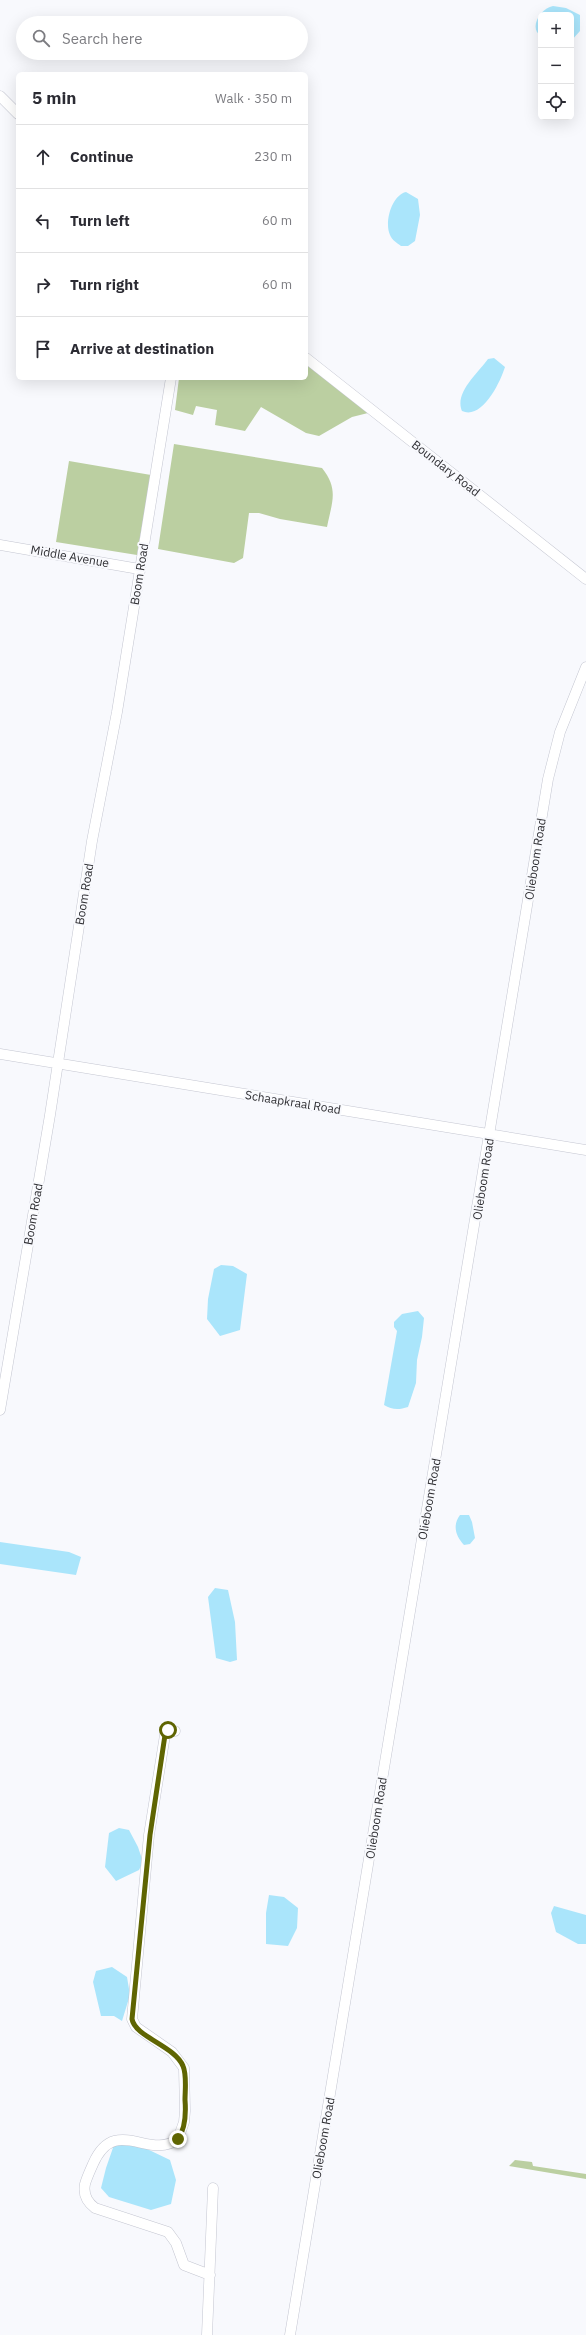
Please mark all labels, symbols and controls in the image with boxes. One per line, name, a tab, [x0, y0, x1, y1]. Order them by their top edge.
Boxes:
map controls	[538, 12, 574, 120]
button: +	[538, 12, 574, 48]
search box	[16, 16, 308, 60]
icon: search	[30, 27, 52, 49]
text: Search here	[62, 29, 142, 48]
button: −	[538, 48, 574, 84]
button: locate	[538, 84, 574, 120]
text: 5 min	[32, 87, 76, 109]
text: Walk · 350 m	[215, 90, 292, 107]
icon: ahead	[32, 146, 54, 168]
text: Continue	[70, 147, 134, 166]
text: 230 m	[254, 148, 292, 165]
icon: left	[32, 210, 54, 232]
text: Turn left	[70, 211, 130, 230]
text: 60 m	[262, 212, 292, 229]
icon: right	[32, 274, 54, 296]
text: Turn right	[70, 275, 139, 294]
text: 60 m	[262, 276, 292, 293]
icon: arrive	[32, 338, 54, 360]
text: Arrive at destination	[70, 339, 214, 358]
street label: Boundary Road	[409, 437, 483, 499]
street label: Middle Avenue	[30, 542, 111, 570]
street label: Boom Road	[127, 542, 151, 606]
street label: Olieboom Road	[521, 817, 549, 901]
street label: Boom Road	[72, 862, 96, 926]
street label: Schaapkraal Road	[244, 1087, 342, 1117]
street label: Olieboom Road	[469, 1137, 497, 1221]
street label: Boom Road	[20, 1182, 46, 1246]
street label: Olieboom Road	[414, 1457, 444, 1541]
route start	[159, 1721, 177, 1739]
street label: Olieboom Road	[362, 1776, 390, 1860]
street label: Olieboom Road	[308, 2096, 338, 2180]
route end	[169, 2130, 187, 2148]

